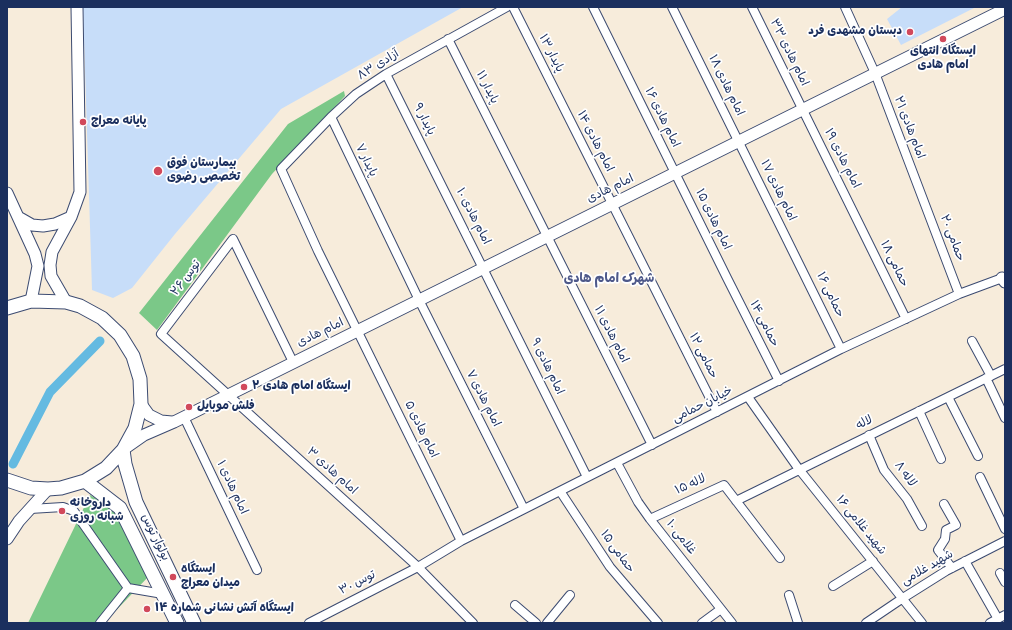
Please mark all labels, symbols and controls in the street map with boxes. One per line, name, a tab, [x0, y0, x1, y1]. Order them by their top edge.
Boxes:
street label: امام هادی ۳۳	[766, 17, 810, 89]
place label: دبستان مشهدی فرد	[808, 25, 902, 39]
marker: دبستان مشهدی فرد	[905, 27, 915, 37]
street label: پایدار ۱۳	[534, 33, 566, 75]
marker: ایستگاه انتهای امام هادی	[938, 34, 948, 44]
place label: ایستگاه انتهای امام هادی	[910, 45, 976, 73]
street label: آزادی ۸۳	[356, 48, 402, 84]
street label: امام هادی ۱۸	[704, 53, 746, 119]
street label: پایدار ۱۱	[472, 69, 500, 107]
street label: امام هادی ۱۶	[640, 86, 682, 150]
street label: امام هادی ۲۱	[889, 95, 927, 161]
street label: پایدار ۹	[409, 102, 437, 138]
street label: امام هادی ۱۴	[572, 109, 616, 175]
place label: پایانه معراج	[91, 115, 146, 129]
marker: پایانه معراج	[78, 117, 88, 127]
street label: امام هادی ۱۹	[820, 127, 862, 191]
street label: پایدار ۷	[351, 142, 379, 180]
place label: بیمارستان فوق تخصصی رضوی	[167, 157, 240, 185]
street label: امام هادی ۱۷	[756, 158, 798, 224]
marker: بیمارستان فوق تخصصی رضوی	[152, 165, 164, 177]
street label: امام هادی	[585, 172, 637, 208]
street label: امام هادی ۱۰	[452, 186, 492, 248]
street label: امام هادی ۱۵	[691, 187, 733, 253]
street label: حمامی ۲۰	[936, 213, 966, 263]
street label: حمامی ۱۸	[876, 239, 910, 289]
street label: توس ۲۶	[169, 258, 205, 300]
street label: حمامی ۱۶	[812, 270, 846, 320]
district label: شهرک امام هادی	[564, 272, 654, 288]
street label: حمامی ۱۴	[745, 299, 781, 349]
street label: امام هادی ۱۱	[589, 304, 631, 366]
street label: امام هادی	[295, 316, 347, 352]
street label: حمامی ۱۲	[685, 331, 719, 381]
street label: امام هادی ۹	[526, 336, 566, 398]
street label: امام هادی ۷	[462, 368, 502, 430]
place label: ایستگاه امام هادی ۲	[252, 380, 351, 394]
marker: ایستگاه امام هادی ۲	[239, 382, 249, 392]
street label: خیابان حمامی	[670, 385, 736, 427]
street label: امام هادی ۵	[400, 399, 440, 461]
place label: فلش موبایل	[197, 400, 255, 414]
marker: فلش موبایل	[184, 402, 194, 412]
street label: لاله	[854, 414, 876, 434]
street label: امام هادی ۳	[303, 446, 359, 498]
street label: امام هادی ۱	[212, 459, 250, 517]
street label: لاله ۸	[890, 459, 918, 491]
street label: لاله ۱۵	[673, 473, 709, 499]
street label: شهید غلامی ۱۶	[832, 493, 888, 559]
place label: داروخانه شبانه روزی	[70, 497, 123, 525]
marker: داروخانه شبانه روزی	[57, 506, 67, 516]
street label: بولوار توس	[136, 512, 172, 564]
street label: غلامی ۱۰	[662, 518, 698, 558]
street label: حمامی ۱۵	[596, 528, 636, 576]
street label: شهید غلامی	[899, 548, 957, 590]
place label: ایستگاه میدان معراج	[181, 563, 240, 591]
street label: توس ۳۰	[337, 569, 379, 599]
marker: ایستگاه میدان معراج	[168, 572, 178, 582]
place label: ایستگاه آتش نشانی شماره ۱۴	[155, 602, 294, 616]
marker: ایستگاه آتش نشانی شماره ۱۴	[142, 604, 152, 614]

